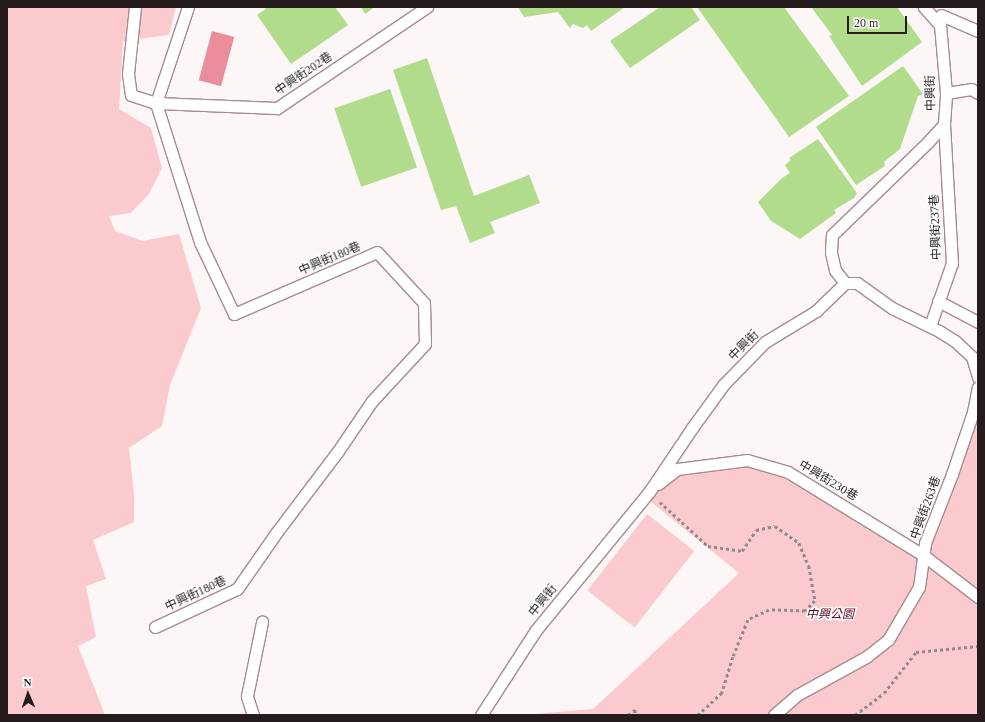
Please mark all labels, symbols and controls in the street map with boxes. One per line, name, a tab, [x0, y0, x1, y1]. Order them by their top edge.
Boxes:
scale bar	[849, 8, 909, 34]
text: 20 m	[854, 16, 878, 30]
street label: 中興街202巷	[273, 50, 335, 98]
street label: 中興街	[923, 75, 939, 111]
street label: 中興街237巷	[928, 194, 944, 260]
street label: 中興街180巷	[297, 239, 363, 279]
street label: 中興街	[726, 328, 762, 364]
street label: 中興街230巷	[796, 458, 860, 504]
street label: 中興街263巷	[908, 475, 944, 541]
street label: 中興街180巷	[163, 574, 229, 614]
street label: 中興街	[526, 582, 560, 620]
park label: 中興公園	[806, 608, 854, 622]
north arrow	[8, 674, 48, 714]
text: N	[23, 676, 32, 688]

